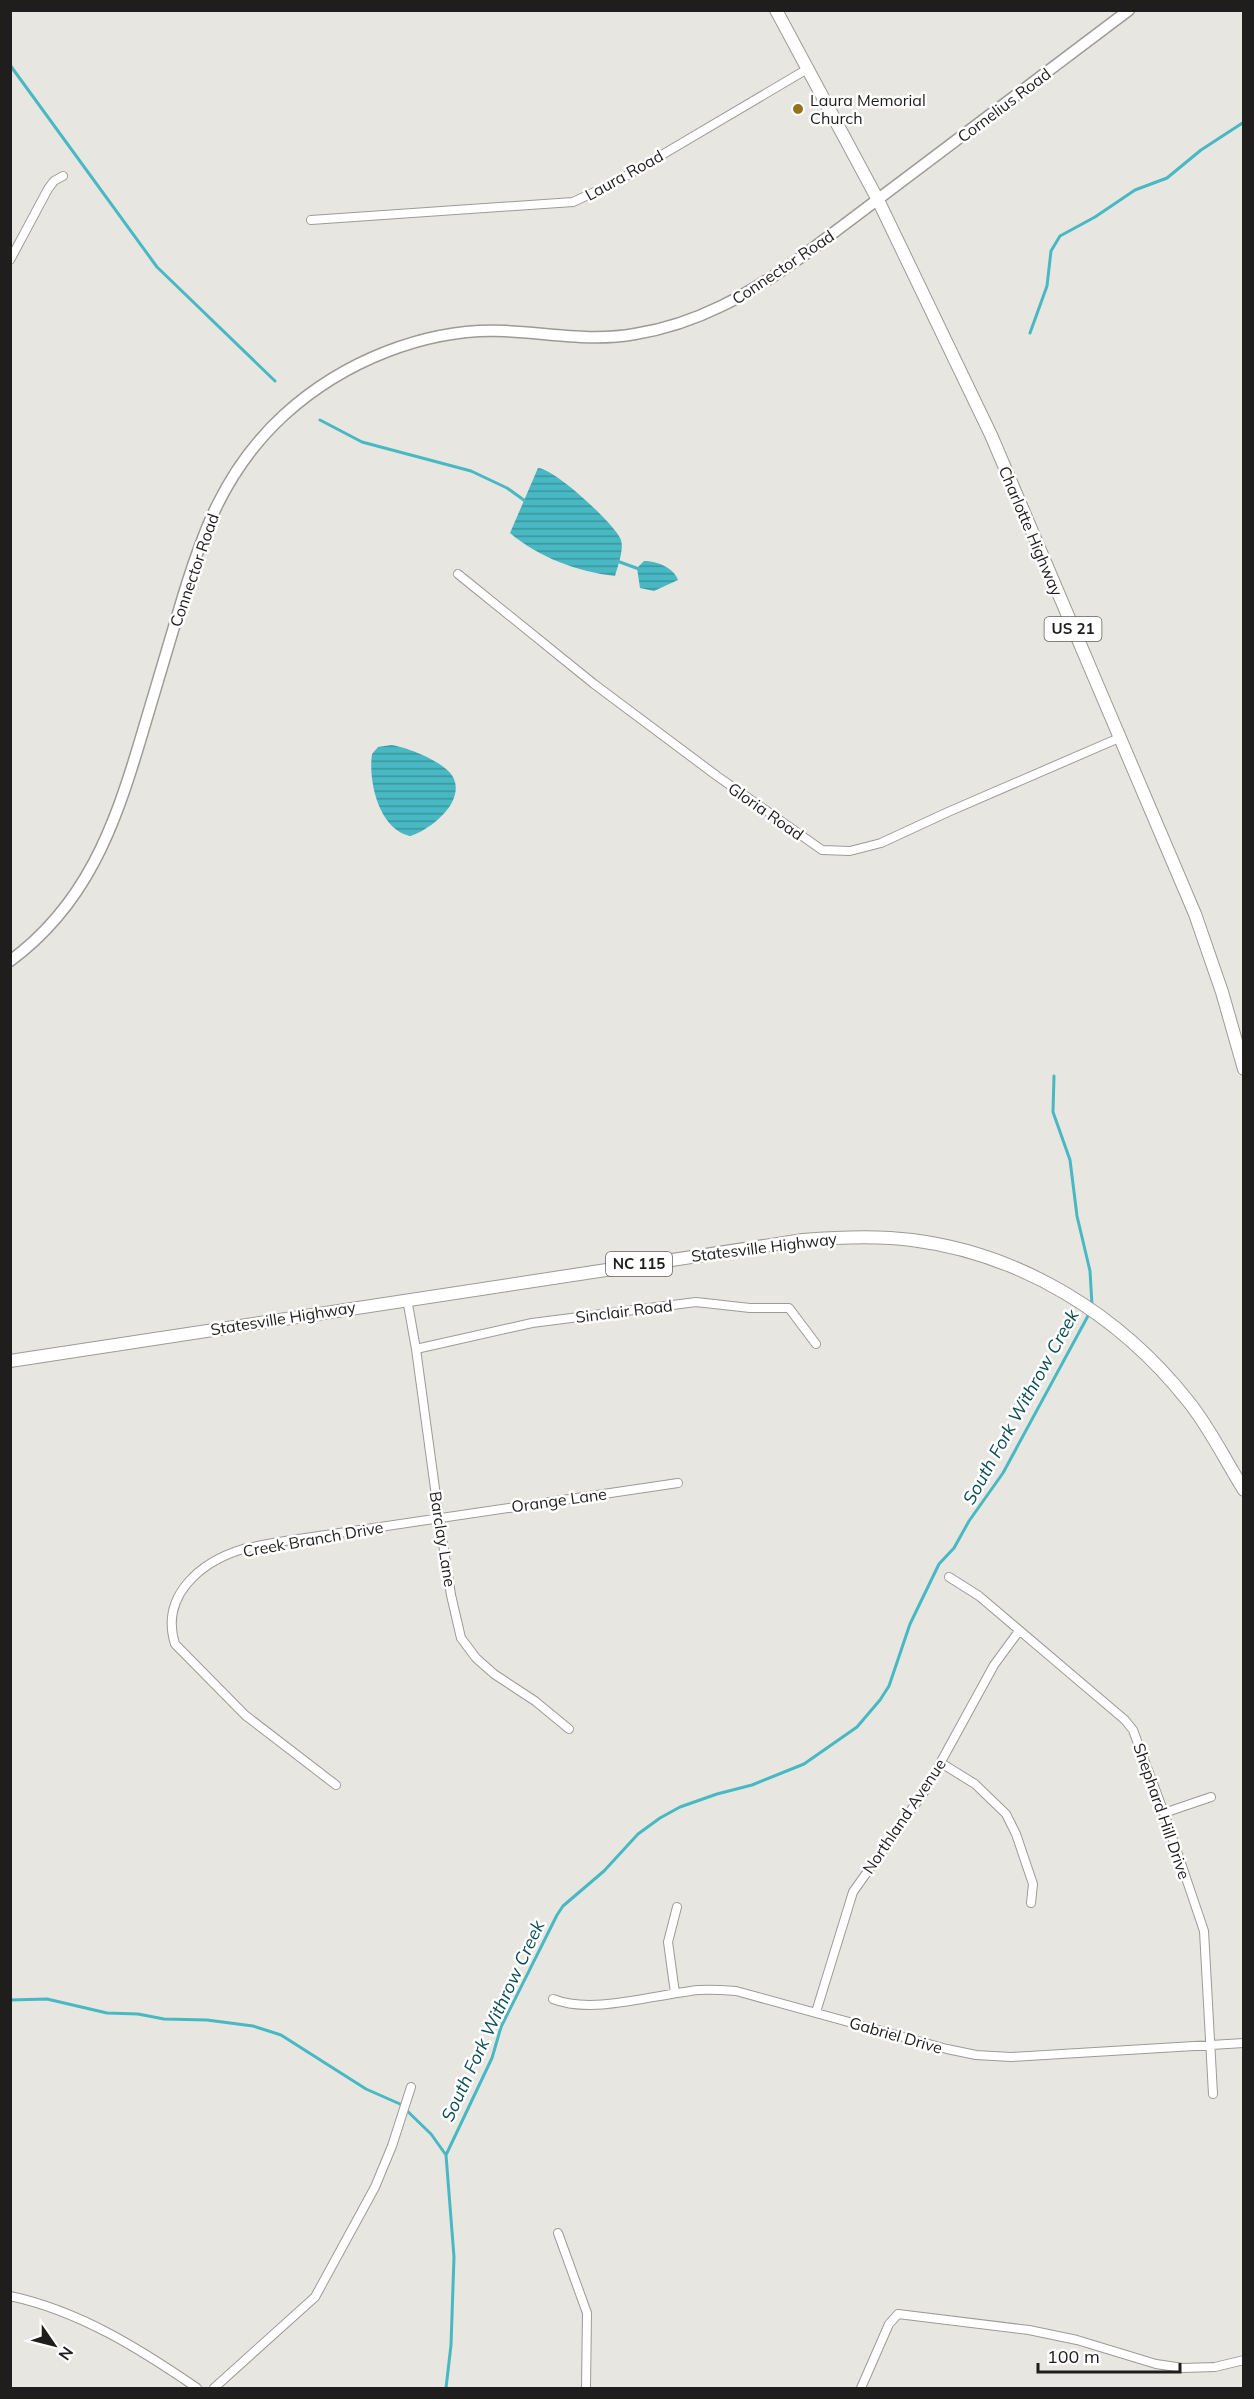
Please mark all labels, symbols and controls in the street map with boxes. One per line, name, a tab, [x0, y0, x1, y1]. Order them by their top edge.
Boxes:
street label: Cornelius Road	[953, 63, 1055, 147]
place label: Laura Memorial Church	[810, 90, 926, 128]
marker: Laura Memorial Church	[791, 102, 805, 116]
street label: Laura Road	[581, 145, 667, 205]
street label: Connector Road	[728, 225, 838, 309]
street label: Charlotte Highway	[995, 463, 1068, 599]
street label: Connector Road	[165, 511, 223, 629]
road number: US 21	[1044, 617, 1102, 641]
street label: Gloria Road	[725, 778, 807, 844]
street label: Statesville Highway	[690, 1228, 839, 1266]
road number: NC 115	[606, 1252, 672, 1276]
street label: Sinclair Road	[574, 1295, 674, 1327]
street label: Statesville Highway	[209, 1297, 358, 1339]
water label: South Fork Withrow Creek	[957, 1305, 1084, 1508]
street label: Orange Lane	[510, 1483, 608, 1517]
street label: Barclay Lane	[426, 1490, 460, 1588]
street label: Creek Branch Drive	[241, 1517, 385, 1561]
street label: Shephard Hill Drive	[1129, 1740, 1195, 1882]
street label: Northland Avenue	[858, 1755, 950, 1877]
water label: South Fork Withrow Creek	[436, 1916, 550, 2125]
street label: Gabriel Drive	[847, 2012, 945, 2058]
north arrow	[24, 2315, 84, 2375]
scale bar	[1038, 2336, 1180, 2374]
text: N	[55, 2343, 78, 2364]
text: 100 m	[1047, 2345, 1100, 2368]

